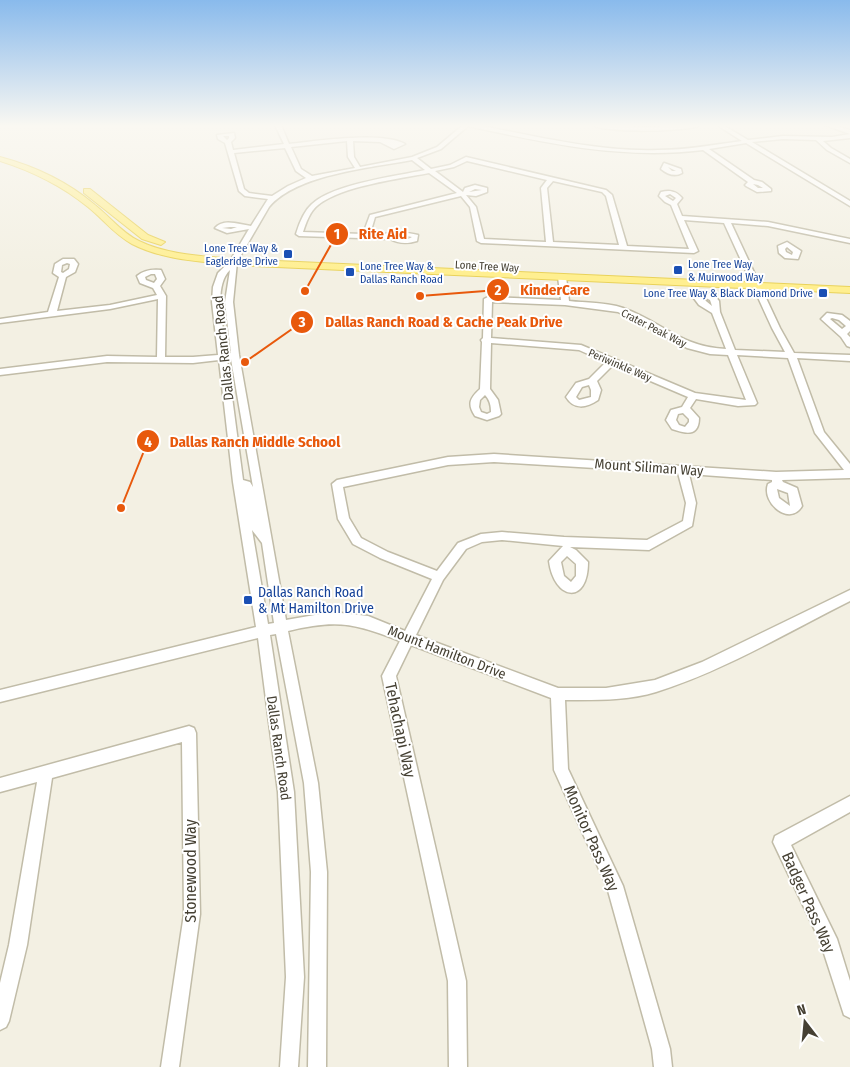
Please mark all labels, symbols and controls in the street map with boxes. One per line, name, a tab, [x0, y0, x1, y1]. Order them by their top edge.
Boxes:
callout: Rite Aid	[324, 219, 417, 249]
text: 1	[334, 225, 340, 243]
text: Rite Aid	[359, 225, 407, 243]
place label: Lone Tree Way & Eagleridge Drive	[204, 242, 278, 268]
marker: Lone Tree Way & Eagleridge Drive	[282, 248, 294, 260]
street label: Lone Tree Way	[455, 258, 519, 275]
place label: Lone Tree Way & Muirwood Way	[688, 258, 763, 284]
place label: Lone Tree Way & Dallas Ranch Road	[360, 260, 443, 286]
marker: Lone Tree Way & Muirwood Way	[672, 264, 684, 276]
marker: Lone Tree Way & Dallas Ranch Road	[344, 266, 356, 278]
callout: KinderCare	[486, 275, 600, 305]
text: 2	[494, 281, 502, 299]
text: KinderCare	[520, 281, 590, 299]
place label: Lone Tree Way & Black Diamond Drive	[643, 287, 813, 300]
marker: Lone Tree Way & Black Diamond Drive	[817, 287, 829, 299]
street label: Dallas Ranch Road	[210, 295, 237, 401]
street label: Crater Peak Way	[619, 306, 689, 351]
callout: Dallas Ranch Road & Cache Peak Drive	[290, 307, 572, 337]
text: 3	[297, 313, 306, 331]
text: Dallas Ranch Road & Cache Peak Drive	[325, 313, 563, 331]
street label: Periwinkle Way	[586, 346, 653, 385]
callout: Dallas Ranch Middle School	[135, 426, 351, 456]
text: 4	[144, 433, 152, 451]
text: Dallas Ranch Middle School	[170, 433, 341, 451]
street label: Mount Siliman Way	[594, 455, 705, 480]
place label: Dallas Ranch Road & Mt Hamilton Drive	[258, 584, 374, 617]
marker: Dallas Ranch Road & Mt Hamilton Drive	[242, 594, 254, 606]
street label: Mount Hamilton Drive	[385, 622, 508, 683]
street label: Tehachapi Way	[381, 681, 420, 780]
street label: Dallas Ranch Road	[263, 695, 294, 801]
street label: Monitor Pass Way	[560, 782, 624, 895]
street label: Stonewood Way	[181, 818, 200, 923]
street label: Badger Pass Way	[778, 849, 840, 956]
north arrow	[780, 997, 830, 1047]
text: N	[795, 1001, 808, 1019]

